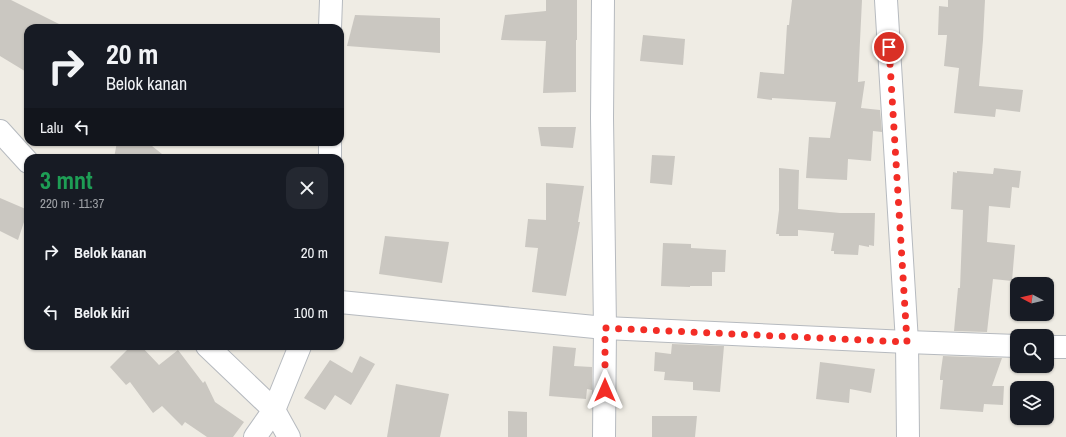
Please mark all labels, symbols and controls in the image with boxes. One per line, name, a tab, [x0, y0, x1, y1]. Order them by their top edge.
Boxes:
pin	[872, 30, 906, 64]
text: 20 m	[106, 35, 158, 73]
icon: arrive	[878, 36, 900, 58]
icon: right	[40, 40, 92, 92]
text: Belok kanan	[106, 71, 187, 96]
icon: left	[71, 116, 93, 138]
text: Lalu	[40, 117, 63, 138]
text: 3 mnt	[40, 164, 93, 196]
button: close	[286, 167, 328, 209]
text: 220 m · 11:37	[40, 195, 104, 212]
icon: right	[40, 241, 62, 263]
text: Belok kanan	[74, 242, 146, 263]
text: 20 m	[301, 242, 328, 263]
north arrow	[1010, 277, 1054, 321]
map controls	[1010, 277, 1054, 425]
icon: left	[40, 301, 62, 323]
text: Belok kiri	[74, 302, 129, 323]
text: 100 m	[294, 302, 328, 323]
button: search	[1010, 329, 1054, 373]
position arrow	[584, 369, 626, 411]
button: layers	[1010, 381, 1054, 425]

